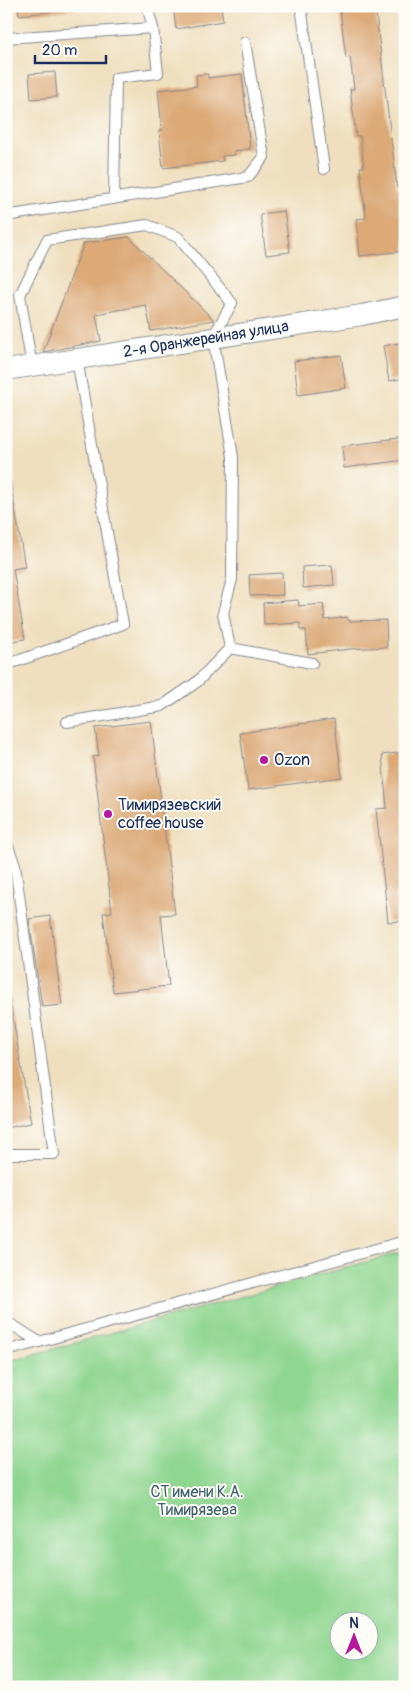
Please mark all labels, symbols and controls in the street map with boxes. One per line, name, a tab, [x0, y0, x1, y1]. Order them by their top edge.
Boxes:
scale bar	[35, 32, 106, 64]
text: 20 m	[42, 41, 77, 60]
street label: 2-я Оранжерейная улица	[122, 316, 290, 362]
place label: Ozon	[274, 750, 310, 770]
marker: Ozon	[258, 754, 270, 766]
place label: Тимирязевский coffee house	[118, 795, 221, 833]
marker: Тимирязевский coffee house	[102, 808, 114, 820]
park label: СТ имени К.А. Тимирязева	[151, 1482, 243, 1520]
north arrow	[328, 1610, 378, 1660]
text: N	[349, 1615, 359, 1632]

